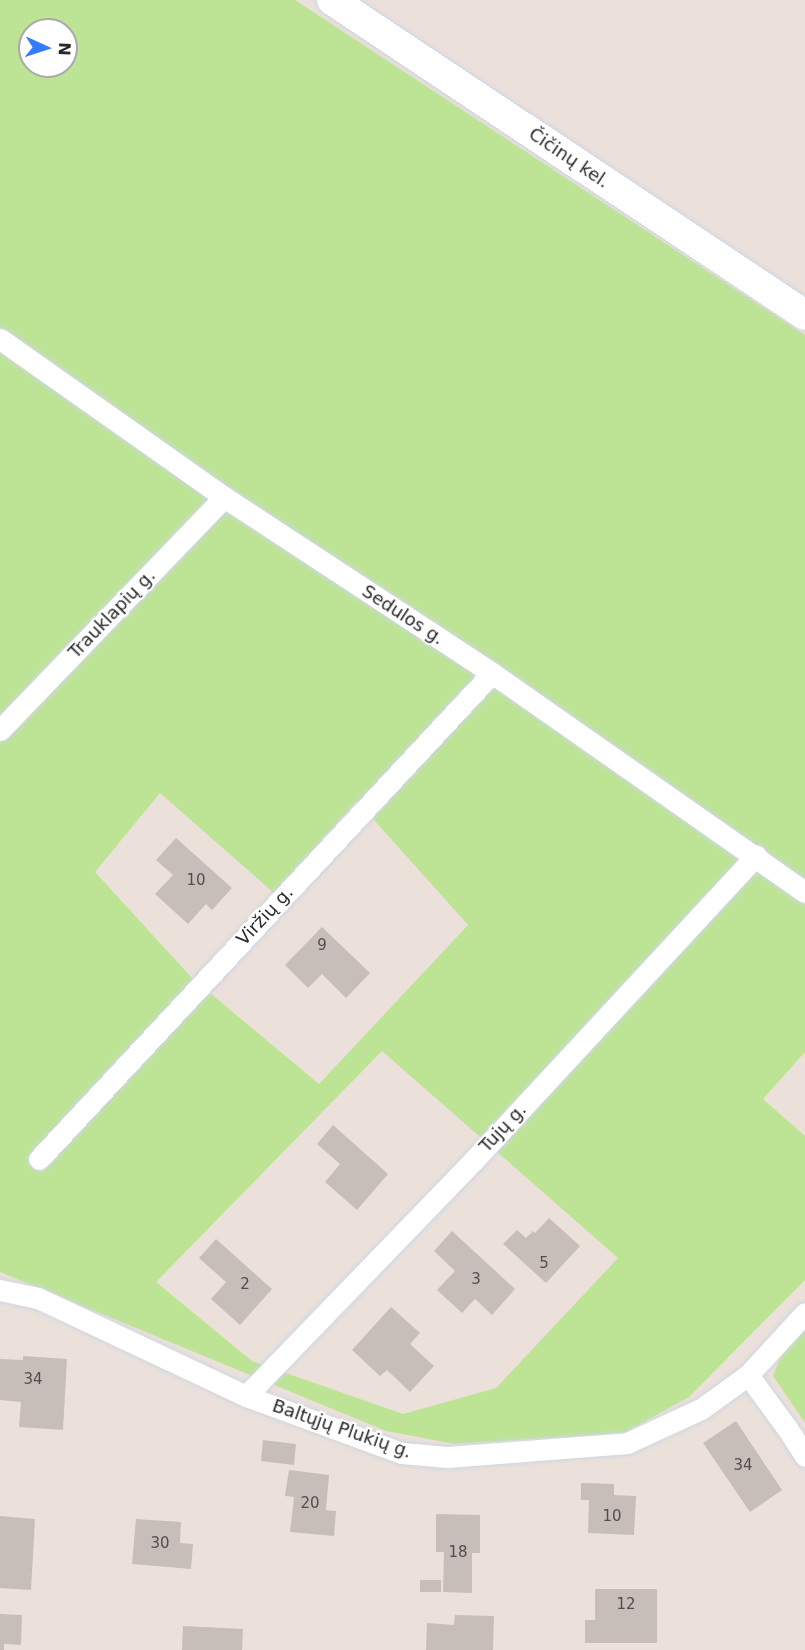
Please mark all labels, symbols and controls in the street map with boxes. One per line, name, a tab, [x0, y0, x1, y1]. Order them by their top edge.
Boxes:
north arrow	[18, 18, 78, 78]
text: N	[55, 42, 74, 56]
street label: Čičinų kel.	[525, 123, 613, 193]
street label: Trauklapių g.	[64, 565, 160, 663]
street label: Sedulos g.	[358, 580, 448, 650]
house number: 10	[186, 872, 206, 890]
street label: Viržių g.	[232, 882, 298, 950]
house number: 9	[317, 937, 327, 955]
street label: Tujų g.	[475, 1099, 531, 1157]
house number: 5	[539, 1255, 549, 1273]
house number: 3	[471, 1271, 481, 1289]
house number: 2	[240, 1276, 250, 1294]
house number: 34	[23, 1371, 43, 1389]
street label: Baltųjų Plukių g.	[269, 1395, 415, 1463]
house number: 34	[733, 1457, 753, 1475]
house number: 20	[300, 1495, 320, 1513]
house number: 10	[602, 1508, 622, 1526]
house number: 30	[150, 1535, 170, 1553]
house number: 18	[448, 1544, 468, 1562]
house number: 12	[616, 1596, 636, 1614]

